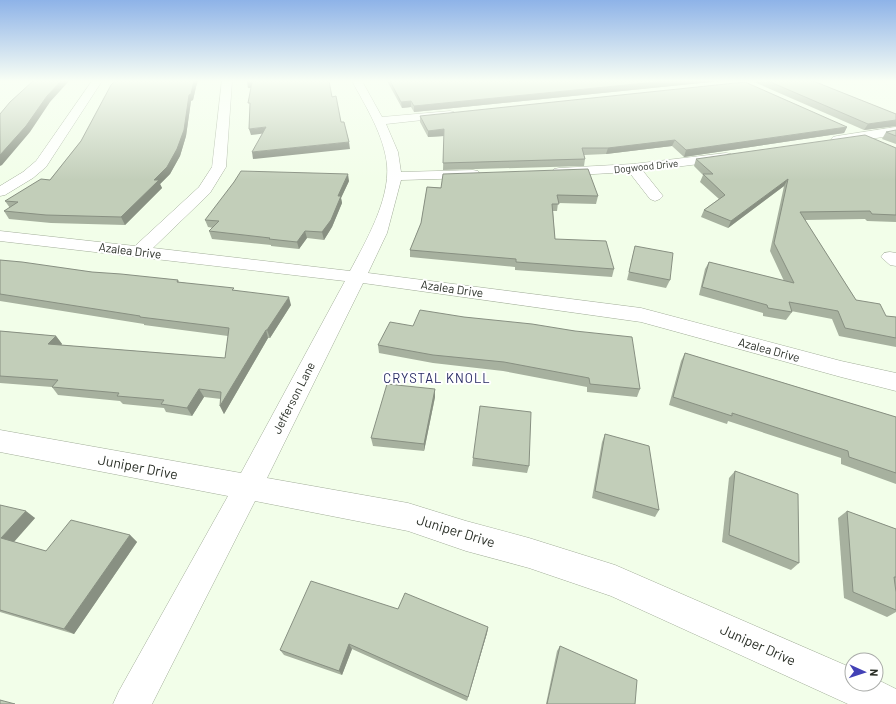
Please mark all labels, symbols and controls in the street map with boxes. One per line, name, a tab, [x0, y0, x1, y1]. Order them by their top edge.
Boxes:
street label: Dogwood Drive	[613, 157, 679, 175]
street label: Azalea Drive	[98, 239, 162, 261]
street label: Azalea Drive	[420, 277, 484, 299]
street label: Azalea Drive	[737, 334, 802, 364]
street label: Jefferson Lane	[269, 359, 317, 436]
district label: CRYSTAL KNOLL	[383, 370, 491, 386]
street label: Juniper Drive	[97, 450, 179, 483]
street label: Juniper Drive	[415, 511, 497, 550]
street label: Juniper Drive	[718, 620, 799, 669]
north arrow	[844, 652, 884, 692]
text: N	[868, 669, 881, 677]

